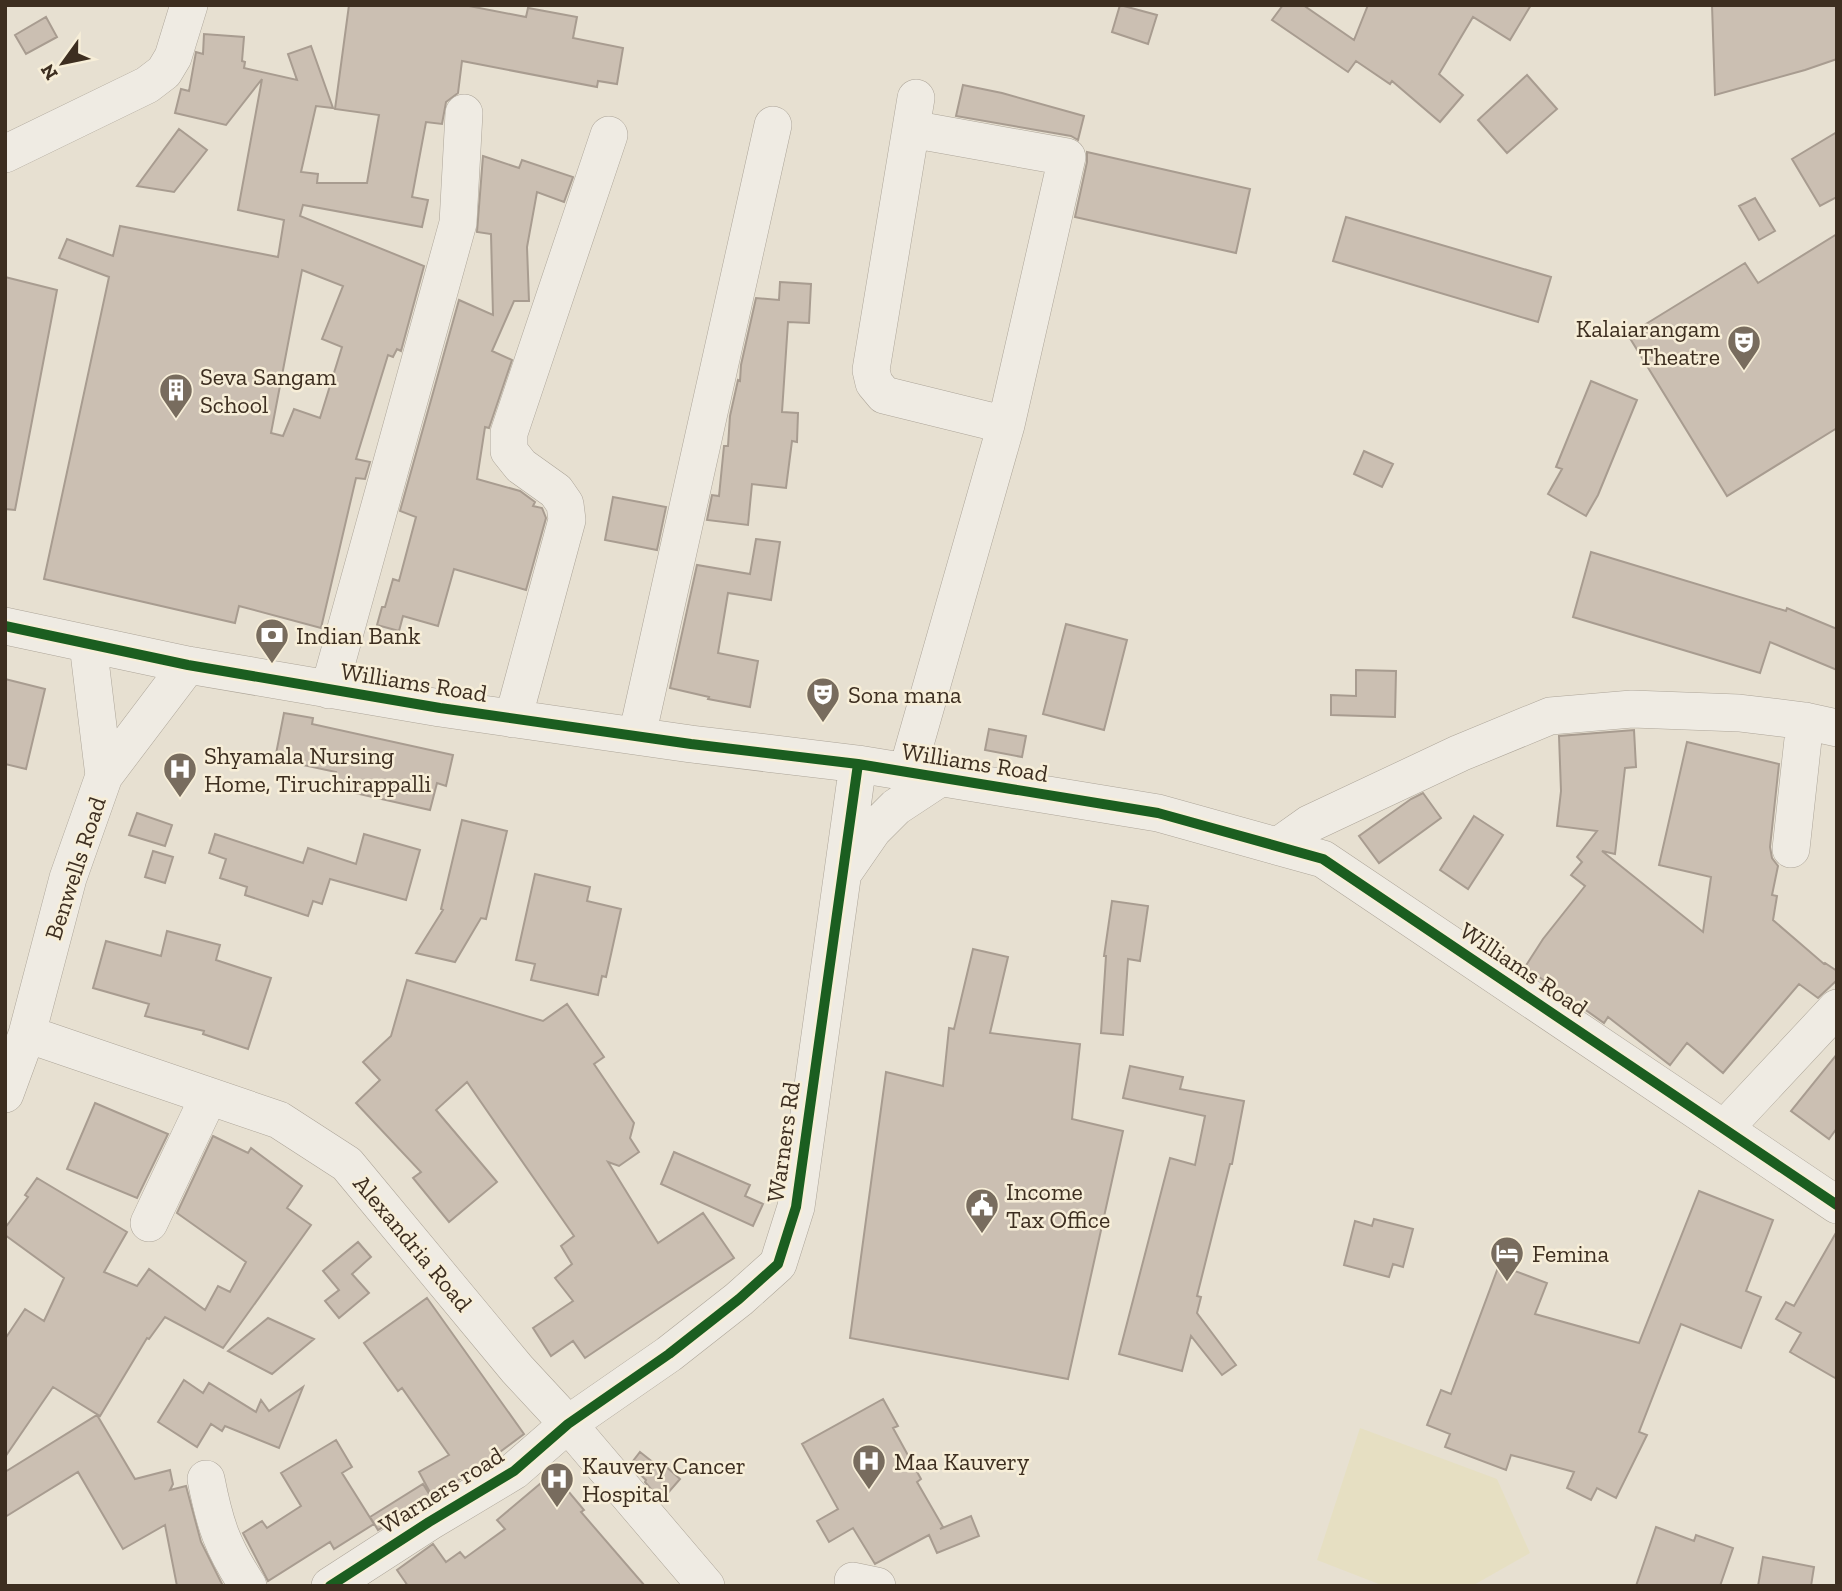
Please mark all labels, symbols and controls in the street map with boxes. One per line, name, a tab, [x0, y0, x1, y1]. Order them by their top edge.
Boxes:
north arrow	[28, 28, 98, 98]
text: N	[36, 60, 63, 84]
place label: Kalaiarangam Theatre	[1576, 314, 1720, 371]
theatre icon: Kalaiarangam Theatre	[1725, 323, 1763, 372]
place label: Seva Sangam School	[200, 362, 337, 419]
building icon: Seva Sangam School	[157, 371, 195, 420]
bank icon: Indian Bank	[253, 616, 291, 665]
place label: Indian Bank	[296, 621, 421, 650]
street label: Williams Road	[339, 656, 489, 708]
theatre icon: Sona mana	[804, 675, 842, 724]
place label: Sona mana	[848, 680, 962, 709]
street label: Williams Road	[900, 736, 1050, 788]
place label: Shyamala Nursing Home, Tiruchirappalli	[204, 741, 432, 798]
hospital icon: Shyamala Nursing Home, Tiruchirappalli	[161, 750, 199, 799]
street label: Benwells Road	[38, 793, 112, 943]
street label: Williams Road	[1455, 916, 1593, 1022]
street label: Warners Rd	[760, 1080, 806, 1204]
street label: Alexandria Road	[347, 1169, 479, 1317]
place label: Income Tax Office	[1006, 1177, 1110, 1234]
public building icon: Income Tax Office	[963, 1186, 1001, 1235]
hotel icon: Femina	[1488, 1234, 1526, 1283]
place label: Femina	[1532, 1239, 1609, 1268]
street label: Warners road	[373, 1440, 509, 1540]
hospital icon: Maa Kauvery	[850, 1442, 888, 1491]
place label: Maa Kauvery	[894, 1447, 1030, 1476]
place label: Kauvery Cancer Hospital	[582, 1451, 746, 1508]
hospital icon: Kauvery Cancer Hospital	[538, 1460, 576, 1509]

